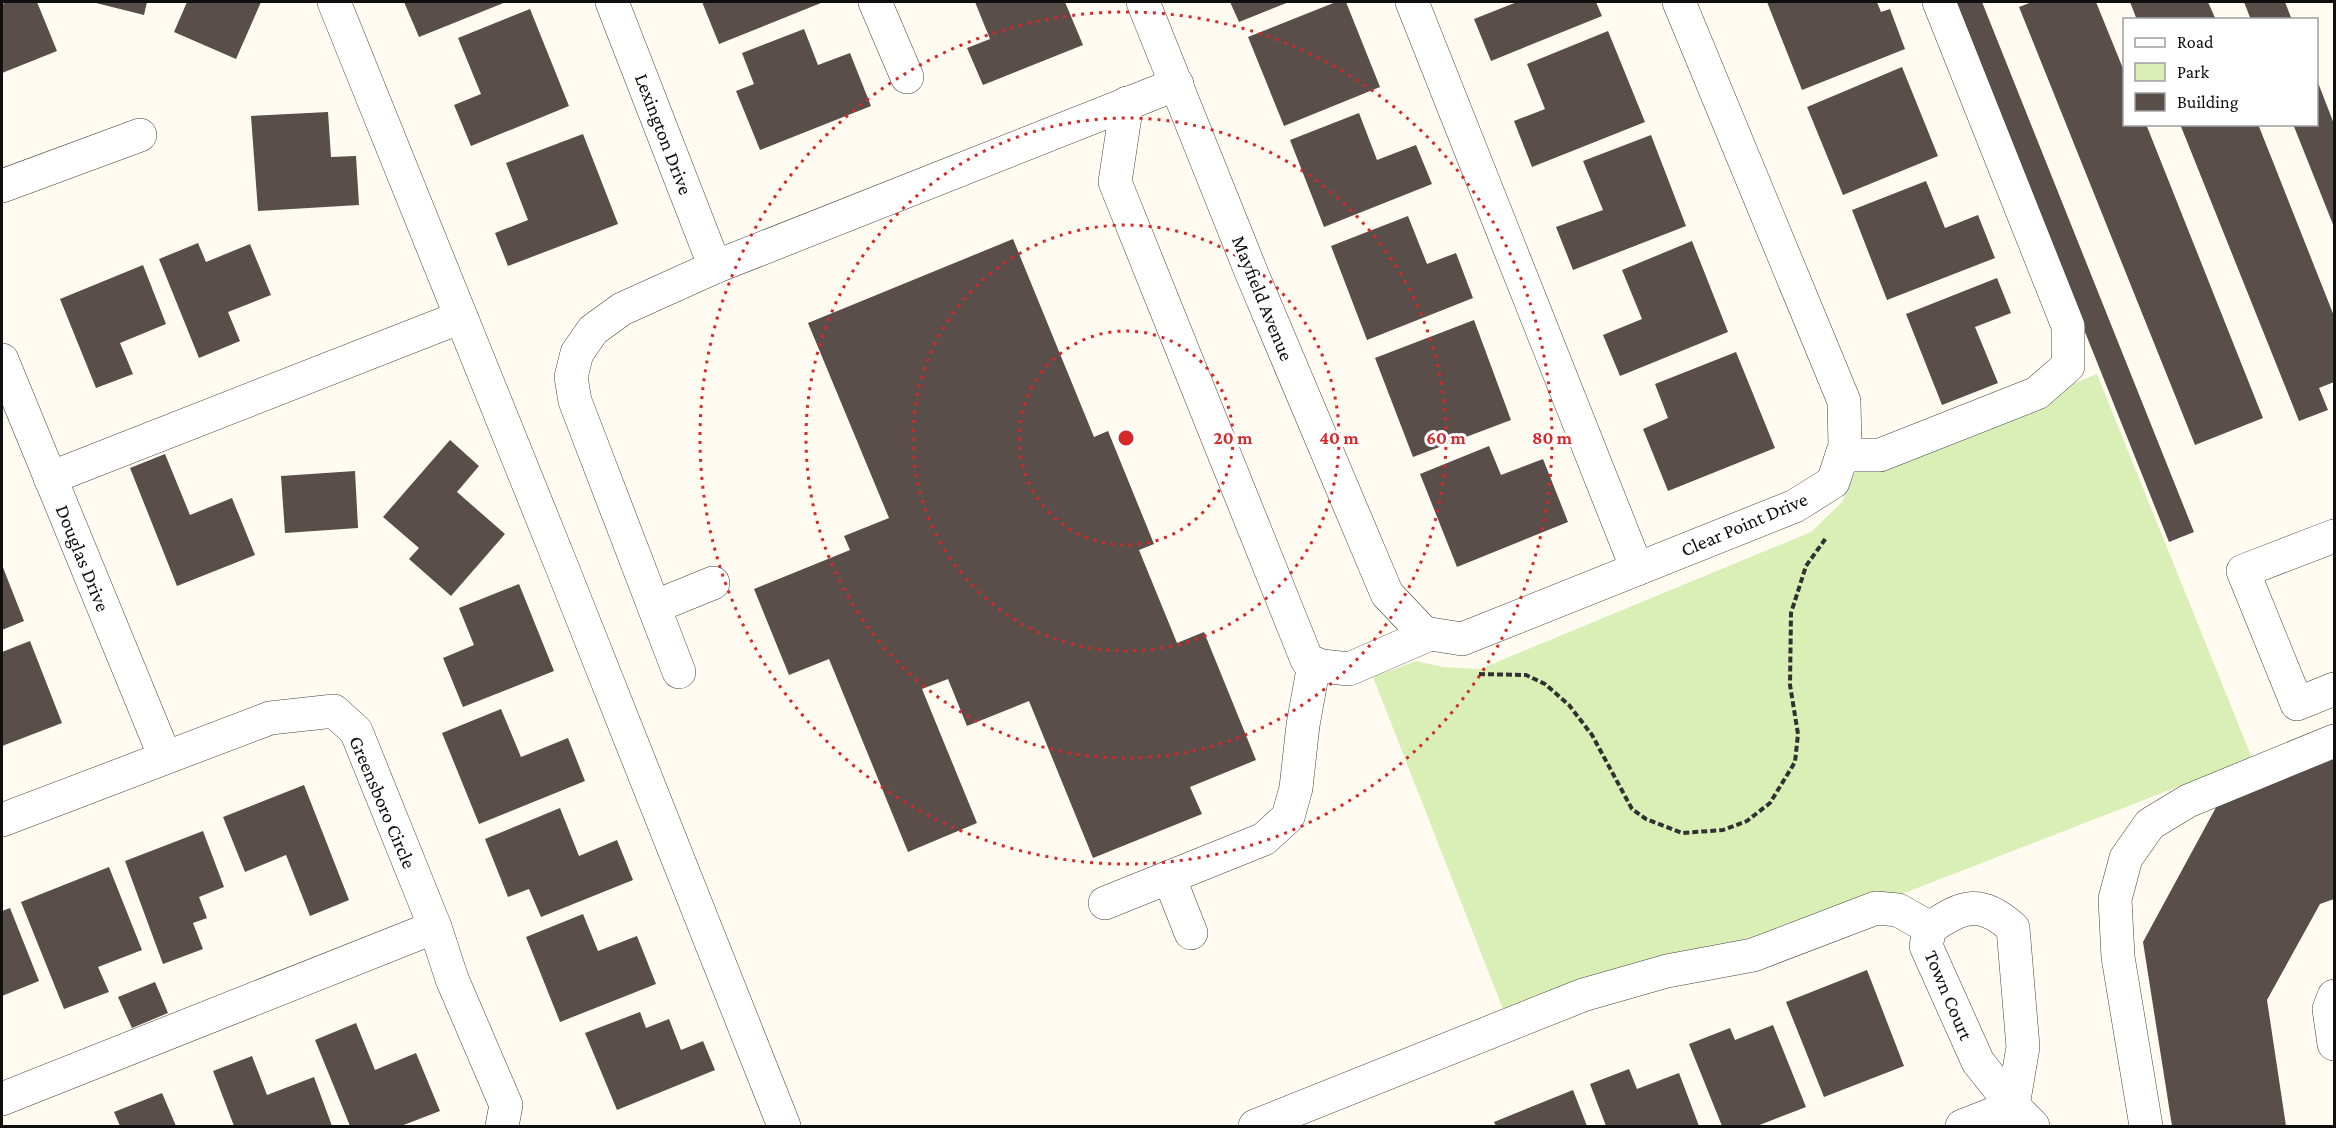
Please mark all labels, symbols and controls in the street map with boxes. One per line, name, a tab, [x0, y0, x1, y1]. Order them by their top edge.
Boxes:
legend	[2123, 18, 2318, 126]
text: Road	[2177, 32, 2214, 52]
text: Park	[2177, 62, 2209, 82]
street label: Lexington Drive	[630, 70, 697, 198]
text: Building	[2177, 92, 2239, 112]
street label: Mayfield Avenue	[1227, 232, 1298, 364]
centre of rings	[1116, 428, 1136, 448]
text: 20 m	[1214, 428, 1253, 448]
text: 40 m	[1319, 428, 1359, 448]
text: 60 m	[1426, 428, 1466, 448]
text: 80 m	[1532, 428, 1573, 448]
street label: Clear Point Drive	[1677, 487, 1811, 561]
street label: Douglas Drive	[51, 501, 114, 615]
street label: Greensboro Circle	[345, 732, 421, 872]
street label: Town Court	[1920, 947, 1978, 1043]

